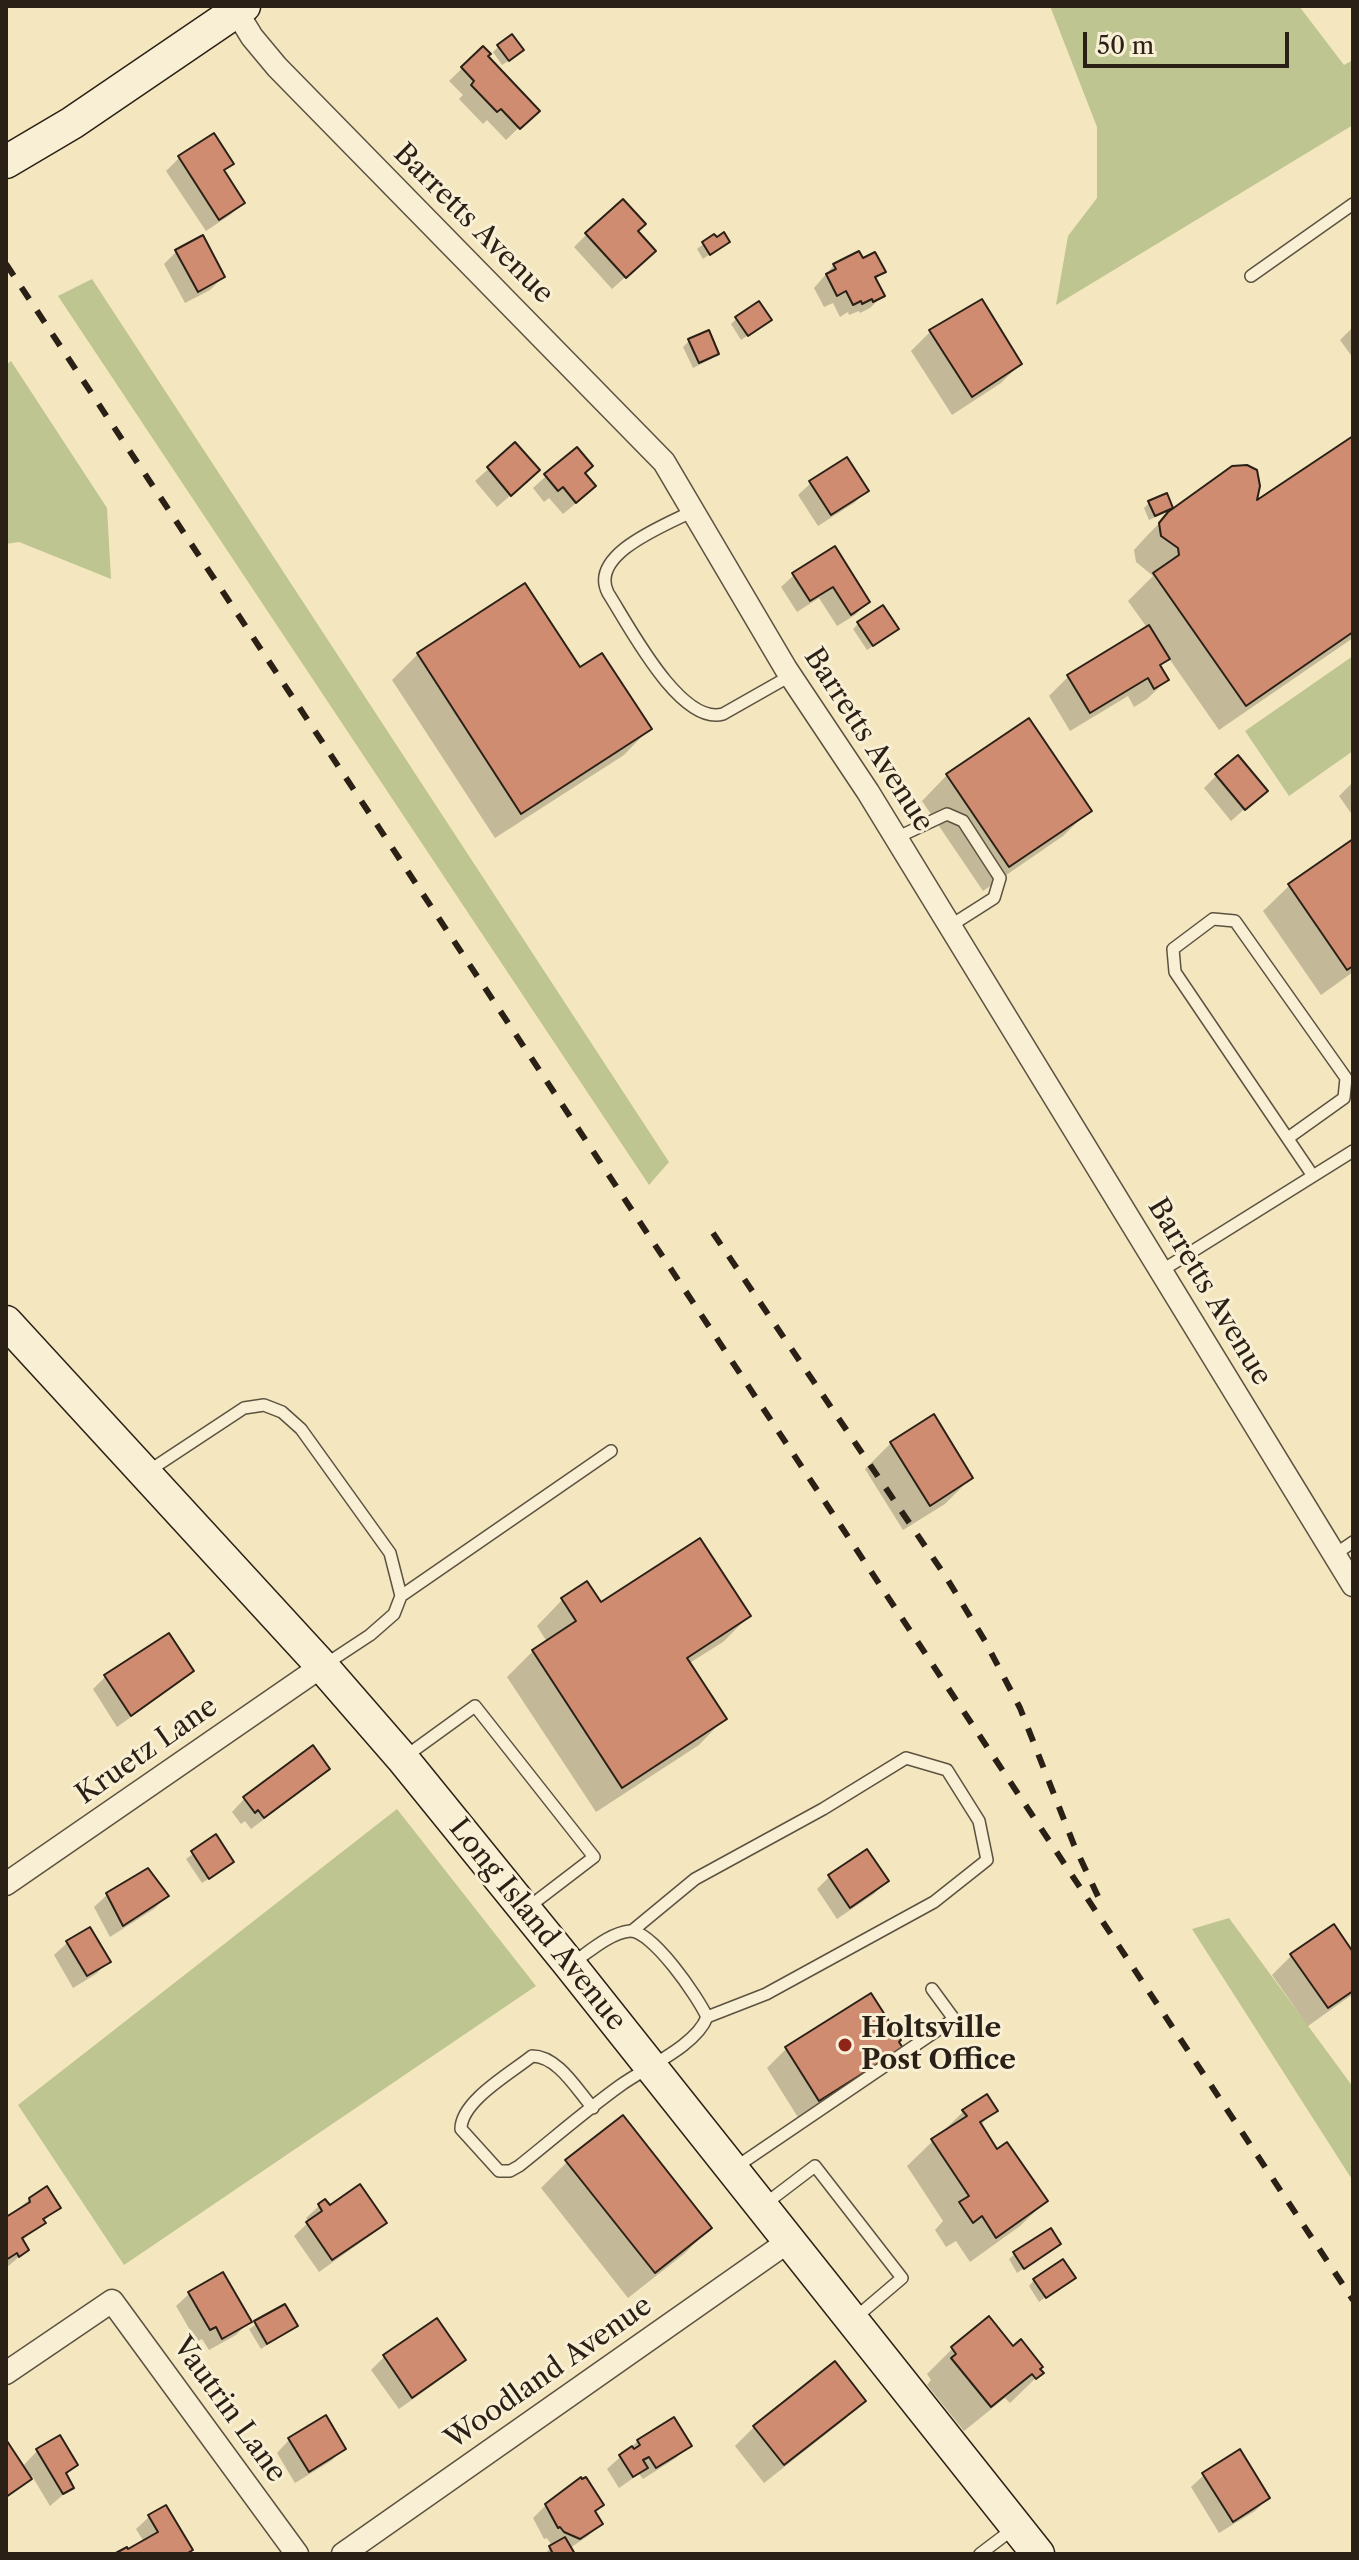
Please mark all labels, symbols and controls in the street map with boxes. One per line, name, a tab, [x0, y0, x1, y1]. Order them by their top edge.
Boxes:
scale bar	[1087, 16, 1293, 66]
text: 50 m	[1097, 31, 1154, 60]
street label: Barretts Avenue	[386, 137, 560, 311]
street label: Barretts Avenue	[796, 642, 940, 838]
street label: Barretts Avenue	[1140, 1192, 1278, 1392]
street label: Kruetz Lane	[70, 1690, 224, 1812]
street label: Long Island Avenue	[441, 1812, 633, 2038]
place label: Holtsville Post Office	[861, 2012, 1016, 2078]
marker: Holtsville Post Office	[836, 2036, 854, 2054]
street label: Woodland Avenue	[439, 2289, 659, 2457]
street label: Vautrin Lane	[165, 2331, 293, 2489]

